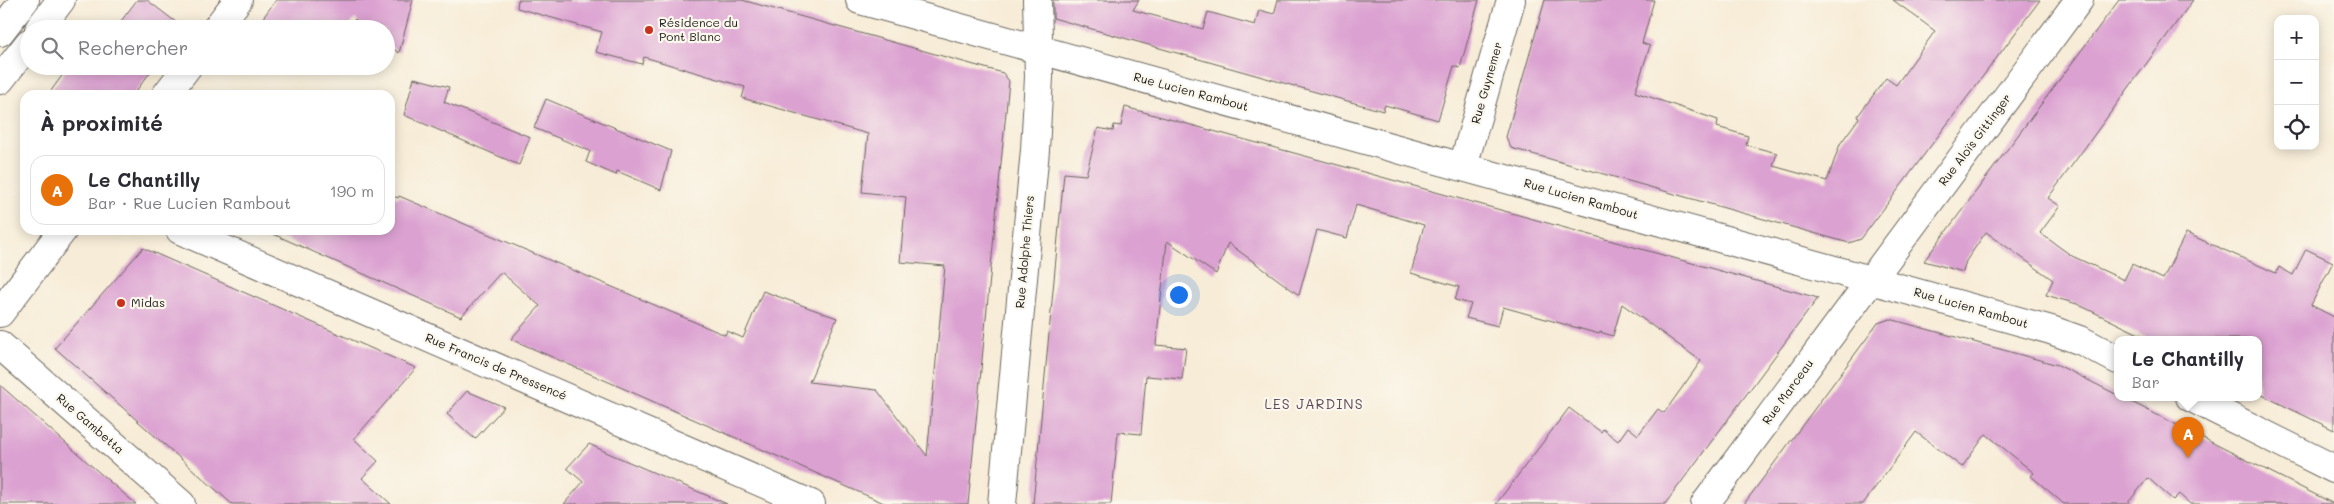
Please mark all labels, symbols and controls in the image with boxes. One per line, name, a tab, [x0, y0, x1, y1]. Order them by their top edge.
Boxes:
place label: Résidence du Pont Blanc	[659, 14, 738, 44]
map controls	[2274, 15, 2319, 150]
button: +	[2274, 15, 2319, 60]
search box	[20, 20, 395, 75]
marker: Résidence du Pont Blanc	[643, 24, 655, 36]
icon: search	[38, 34, 66, 62]
text: Rechercher	[78, 35, 188, 60]
street label: Rue Guynemer	[1467, 40, 1505, 125]
button: −	[2274, 60, 2319, 105]
street label: Rue Lucien Rambout	[1132, 68, 1251, 114]
street label: Rue Aloïs Gittinger	[1934, 90, 2014, 189]
button: locate	[2274, 105, 2319, 150]
text: À proximité	[40, 109, 163, 136]
text: Le Chantilly	[88, 167, 200, 192]
street label: Rue Lucien Rambout	[1522, 174, 1640, 222]
text: A	[51, 180, 63, 201]
text: 190 m	[330, 180, 374, 201]
text: Bar · Rue Lucien Rambout	[88, 192, 291, 213]
street label: Rue Adolphe Thiers	[1011, 195, 1037, 309]
your location	[1166, 282, 1192, 308]
street label: Rue Lucien Rambout	[1912, 283, 2030, 331]
place label: Midas	[131, 294, 165, 310]
marker: Midas	[115, 297, 127, 309]
street label: Rue Francis de Pressencé	[423, 329, 570, 403]
popup	[2114, 336, 2262, 401]
text: Le Chantilly	[2132, 346, 2244, 371]
street label: Rue Marceau	[1758, 356, 1816, 427]
text: Bar	[2132, 371, 2160, 392]
street label: Rue Gambetta	[53, 389, 128, 457]
district label: LES JARDINS	[1264, 394, 1364, 413]
pin: A	[2172, 417, 2204, 458]

